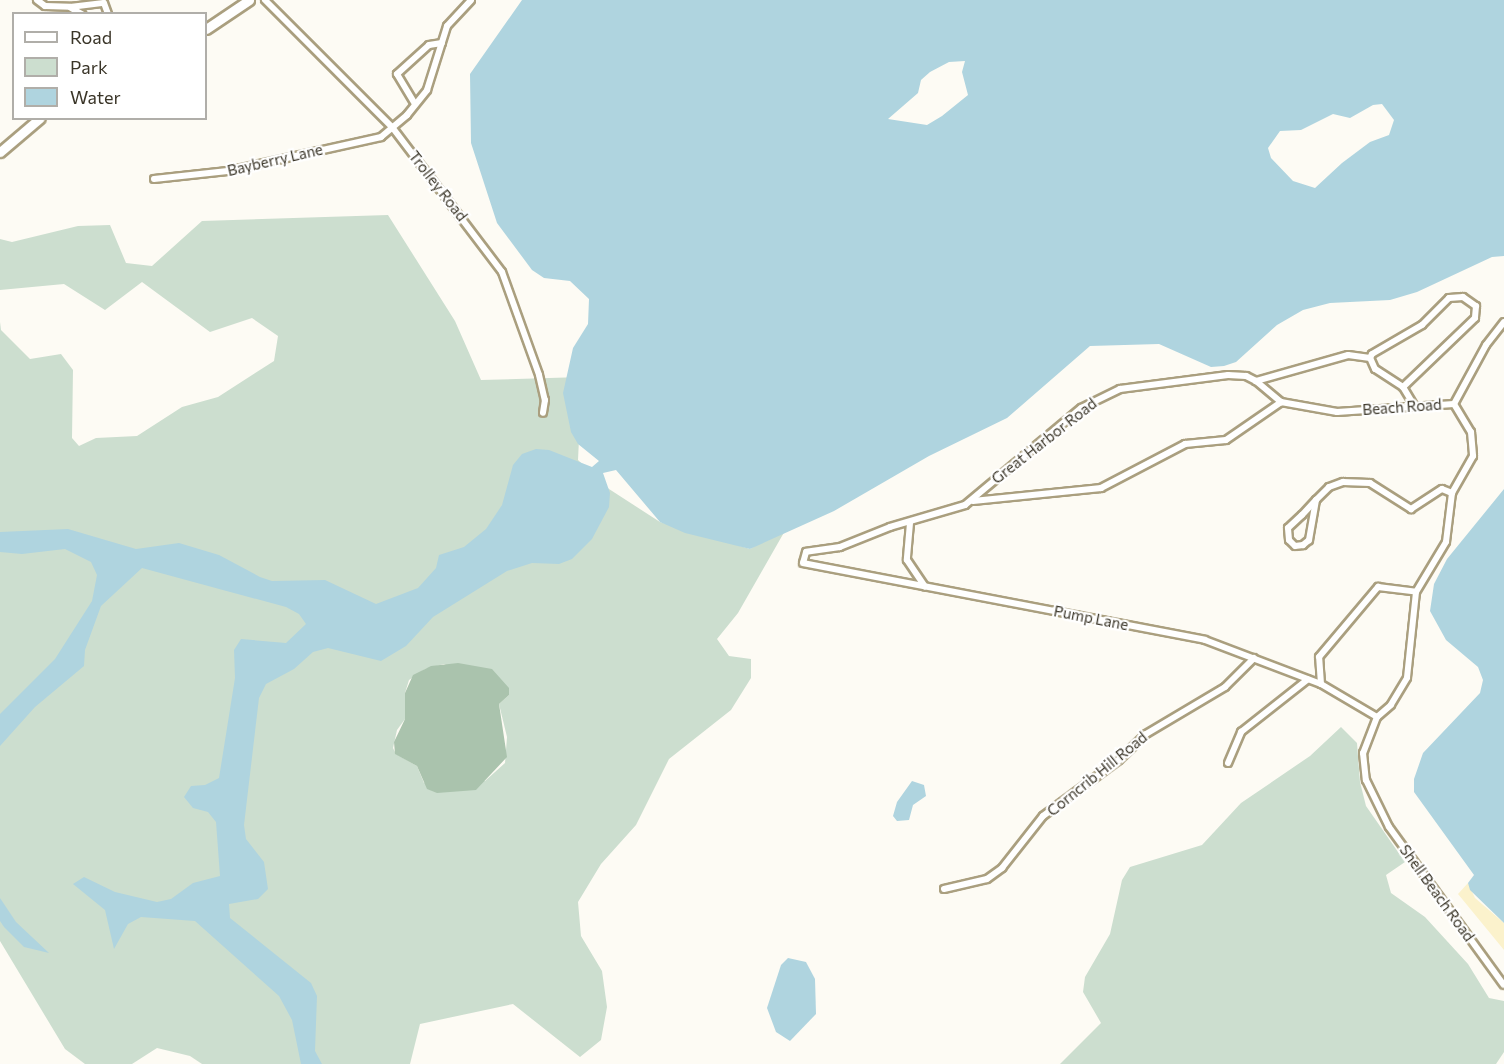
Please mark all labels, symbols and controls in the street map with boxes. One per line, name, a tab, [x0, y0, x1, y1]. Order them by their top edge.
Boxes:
legend	[12, 12, 207, 120]
text: Road	[70, 26, 112, 48]
text: Park	[70, 56, 108, 78]
text: Water	[70, 86, 121, 108]
street label: Bayberry Lane	[225, 140, 325, 180]
street label: Trolley Road	[405, 147, 471, 225]
street label: Great Harbor Road	[988, 394, 1100, 488]
street label: Beach Road	[1362, 395, 1442, 419]
street label: Pump Lane	[1052, 602, 1130, 634]
street label: Corncrib Hill Road	[1043, 728, 1151, 820]
street label: Shell Beach Road	[1396, 841, 1478, 945]

